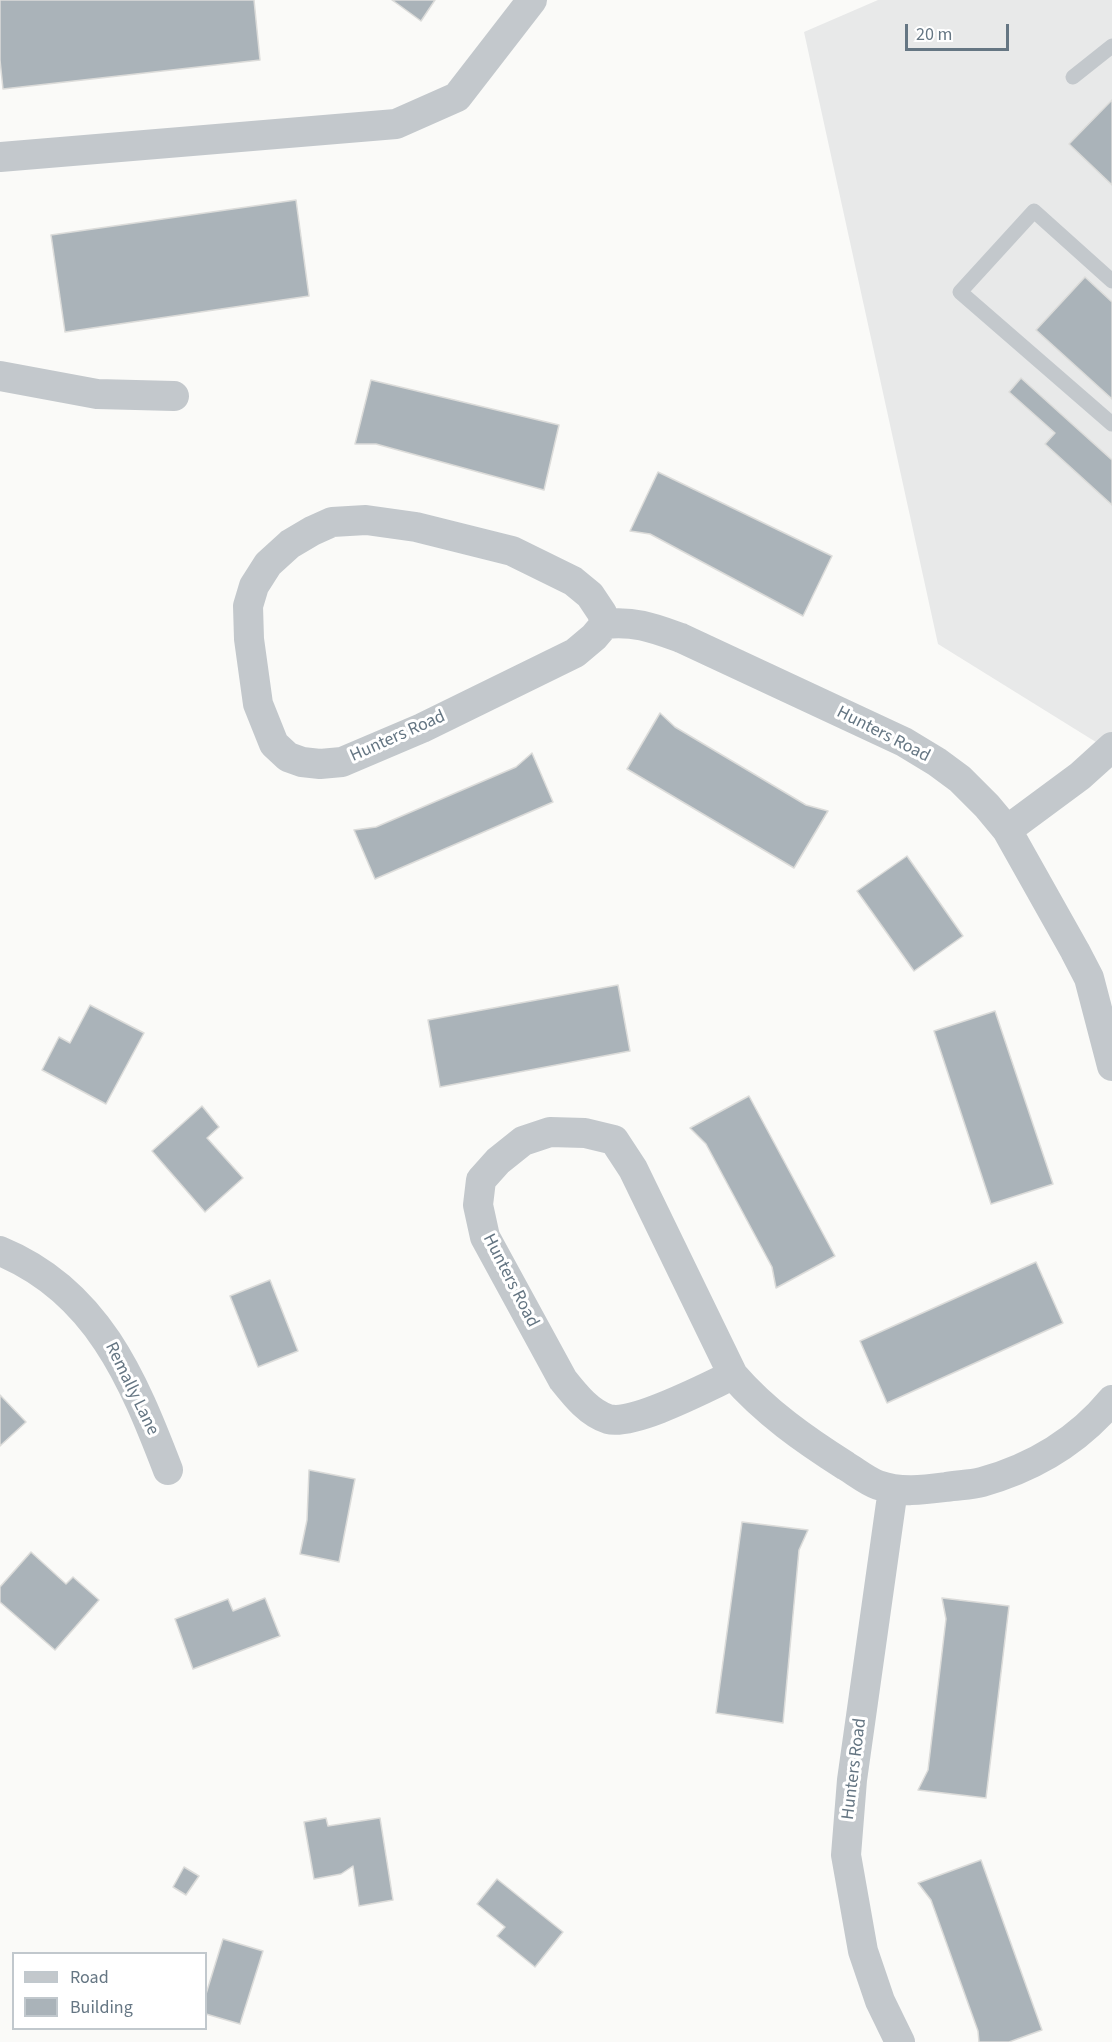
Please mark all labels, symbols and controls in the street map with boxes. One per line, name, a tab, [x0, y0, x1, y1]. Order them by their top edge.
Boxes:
scale bar	[908, 12, 1012, 50]
text: 20 m	[916, 22, 952, 47]
street label: Hunters Road	[833, 702, 933, 768]
street label: Hunters Road	[347, 706, 449, 768]
street label: Hunters Road	[477, 1231, 543, 1331]
street label: Remally Lane	[99, 1339, 163, 1439]
street label: Hunters Road	[838, 1717, 872, 1821]
legend	[12, 1952, 207, 2030]
text: Road	[70, 1965, 109, 1990]
text: Building	[70, 1995, 133, 2020]

